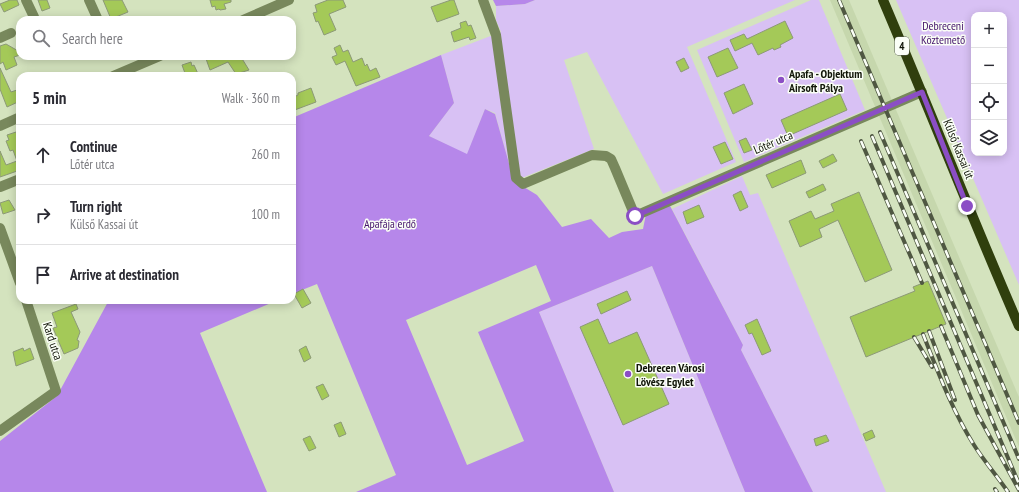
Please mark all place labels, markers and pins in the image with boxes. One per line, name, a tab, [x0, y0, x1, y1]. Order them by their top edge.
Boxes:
place label: Apafa - Objektum Airsoft Pálya	[788, 66, 862, 95]
marker: Apafa - Objektum Airsoft Pálya	[776, 75, 786, 85]
place label: Debrecen Városi Lövész Egylet	[636, 360, 705, 389]
marker: Debrecen Városi Lövész Egylet	[623, 369, 633, 379]

